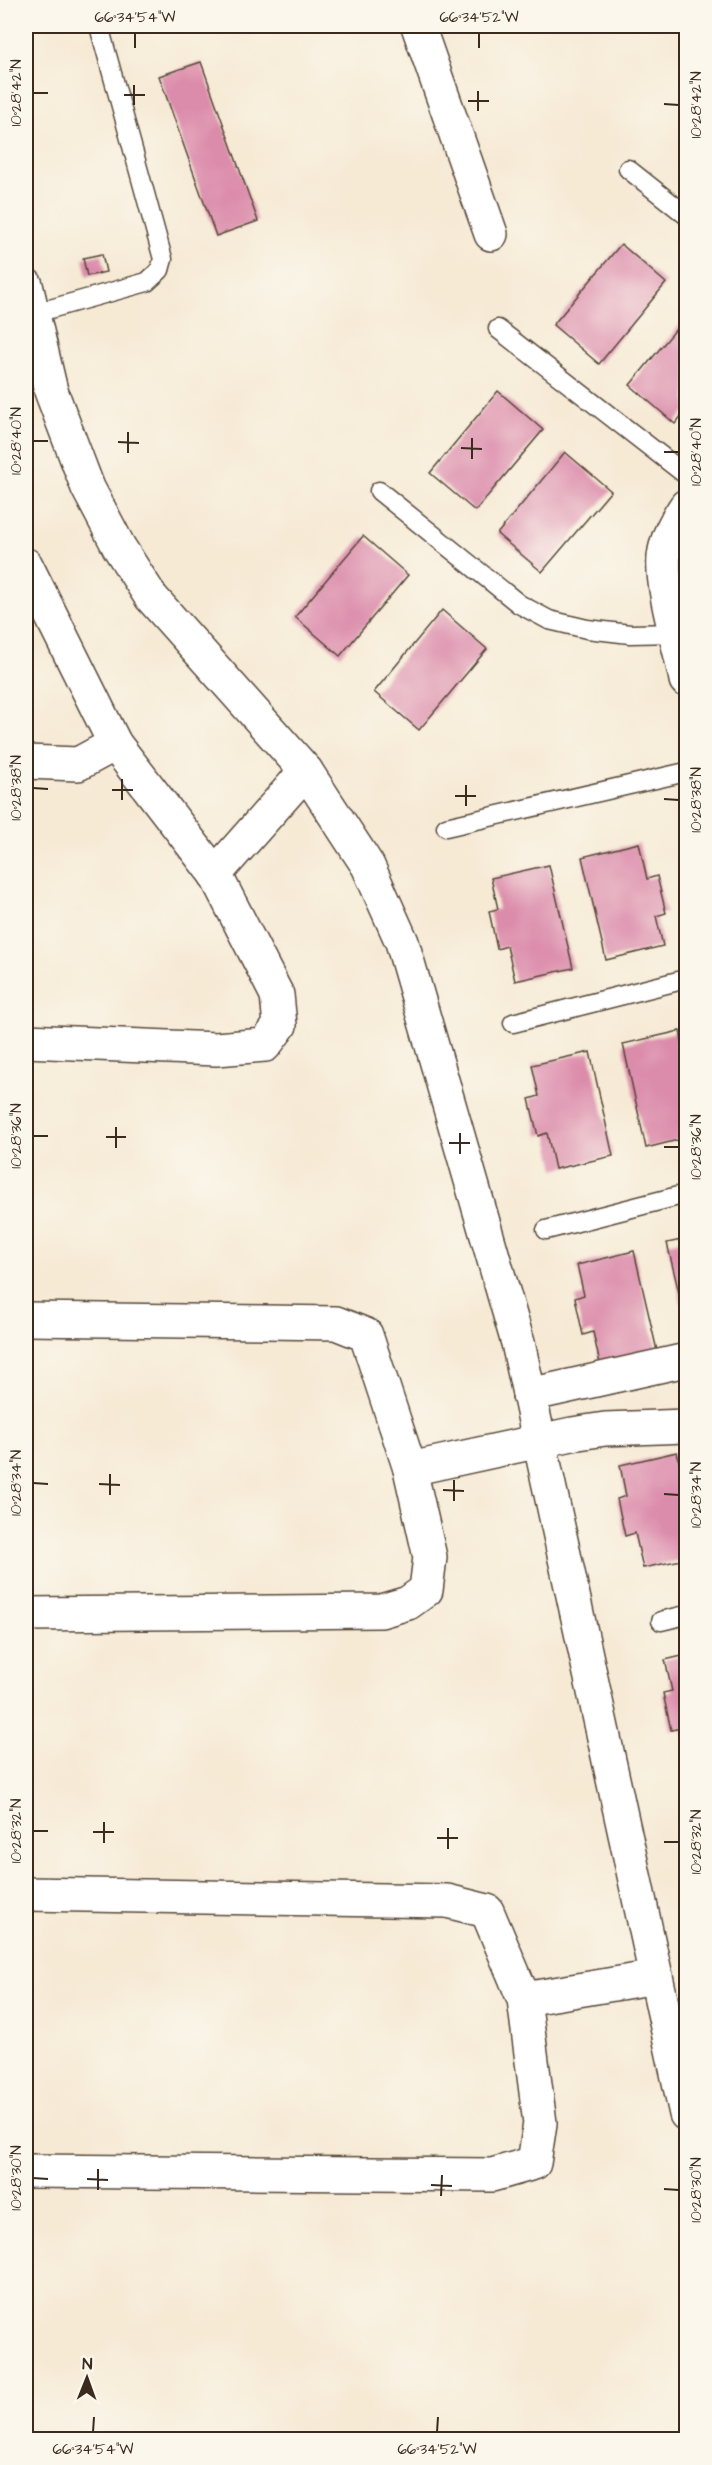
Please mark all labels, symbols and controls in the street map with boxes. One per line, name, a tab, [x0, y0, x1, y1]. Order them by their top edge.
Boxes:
text: 66°34'54"W	[95, 7, 175, 28]
text: 66°34'52"W	[439, 7, 519, 28]
text: 10°28'42"N	[6, 59, 27, 127]
text: 10°28'42"N	[686, 71, 707, 139]
text: 10°28'40"N	[6, 407, 27, 475]
text: 10°28'40"N	[686, 418, 707, 486]
text: 10°28'38"N	[6, 755, 27, 821]
text: 10°28'38"N	[686, 767, 707, 833]
text: 10°28'36"N	[6, 1103, 27, 1169]
text: 10°28'36"N	[686, 1114, 707, 1180]
text: 10°28'34"N	[6, 1450, 27, 1516]
text: 10°28'34"N	[686, 1462, 707, 1528]
text: 10°28'32"N	[6, 1799, 27, 1863]
text: 10°28'32"N	[686, 1810, 707, 1874]
text: 10°28'30"N	[6, 2145, 27, 2211]
text: 10°28'30"N	[686, 2157, 707, 2223]
north arrow	[57, 2348, 117, 2408]
text: N	[82, 2353, 92, 2375]
text: 66°34'54"W	[53, 2439, 133, 2460]
text: 66°34'52"W	[397, 2439, 477, 2460]

